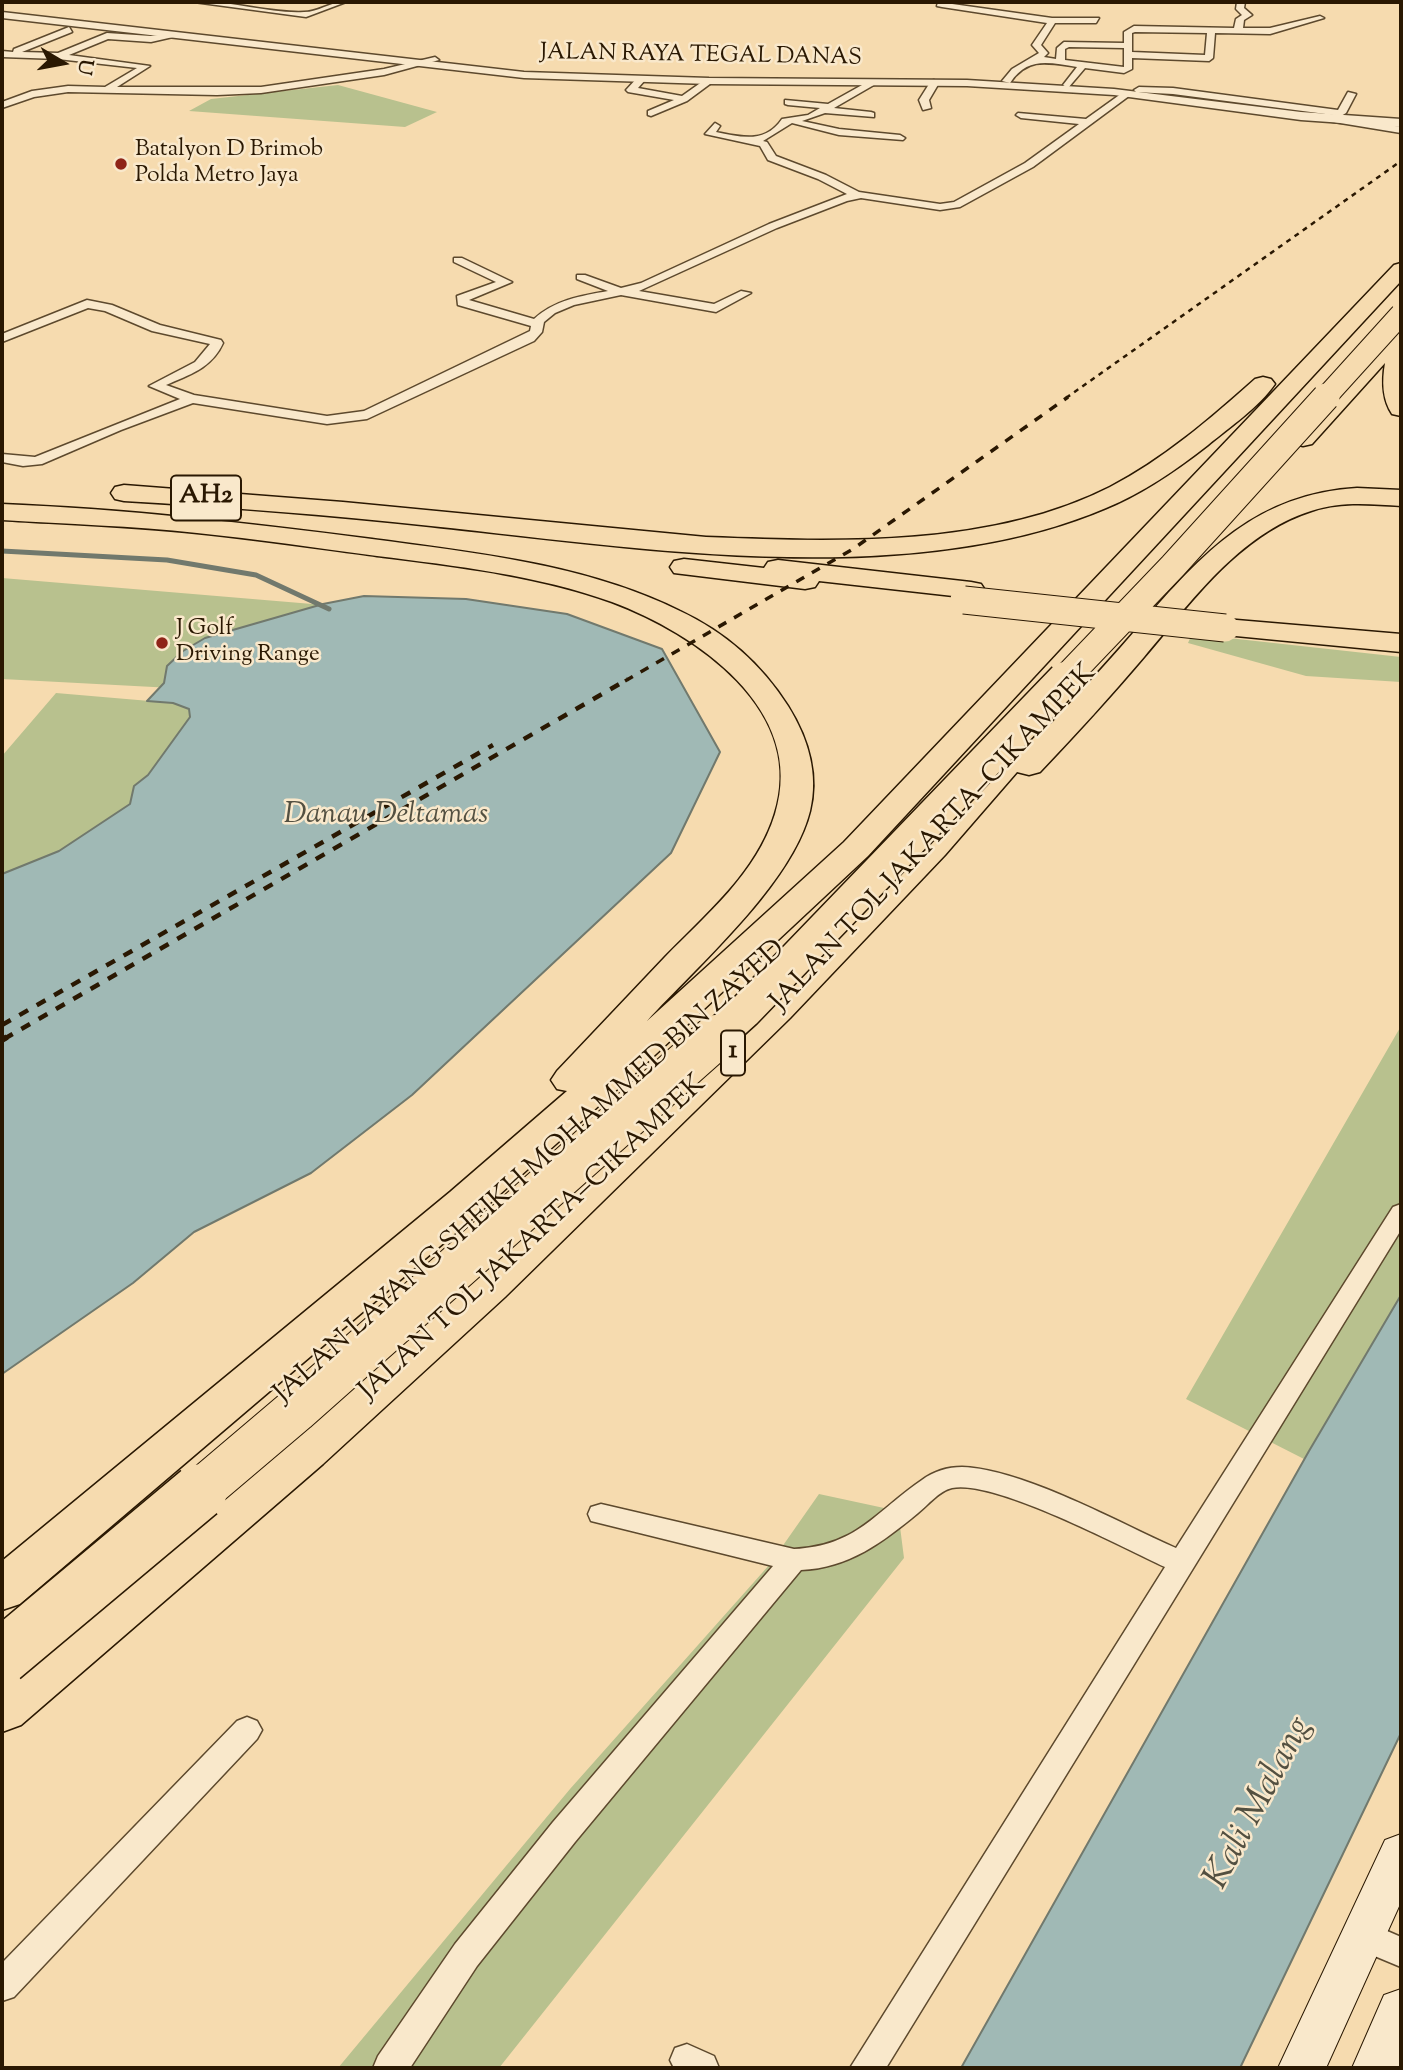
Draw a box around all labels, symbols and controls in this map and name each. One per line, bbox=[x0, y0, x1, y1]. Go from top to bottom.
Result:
north arrow bbox=[28, 28, 98, 98]
street label: JALAN RAYA TEGAL DANAS bbox=[540, 40, 862, 74]
text: U bbox=[70, 57, 99, 77]
place label: Batalyon D Brimob Polda Metro Jaya bbox=[135, 137, 323, 191]
marker: Batalyon D Brimob Polda Metro Jaya bbox=[113, 156, 129, 172]
road number: AH2 bbox=[171, 476, 241, 520]
place label: J Golf Driving Range bbox=[176, 616, 320, 670]
marker: J Golf Driving Range bbox=[154, 635, 170, 651]
street label: JALAN TOL JAKARTA–CIKAMPEK bbox=[765, 658, 1105, 1020]
water label: Danau Deltamas bbox=[284, 799, 488, 835]
street label: JALAN LAYANG SHEIKH MOHAMMED BIN ZAYED bbox=[268, 934, 794, 1412]
road number: 1 bbox=[721, 1030, 745, 1076]
street label: JALAN TOL JAKARTA–CIKAMPEK bbox=[353, 1069, 715, 1409]
water label: Kali Malang bbox=[1197, 1710, 1325, 1898]

